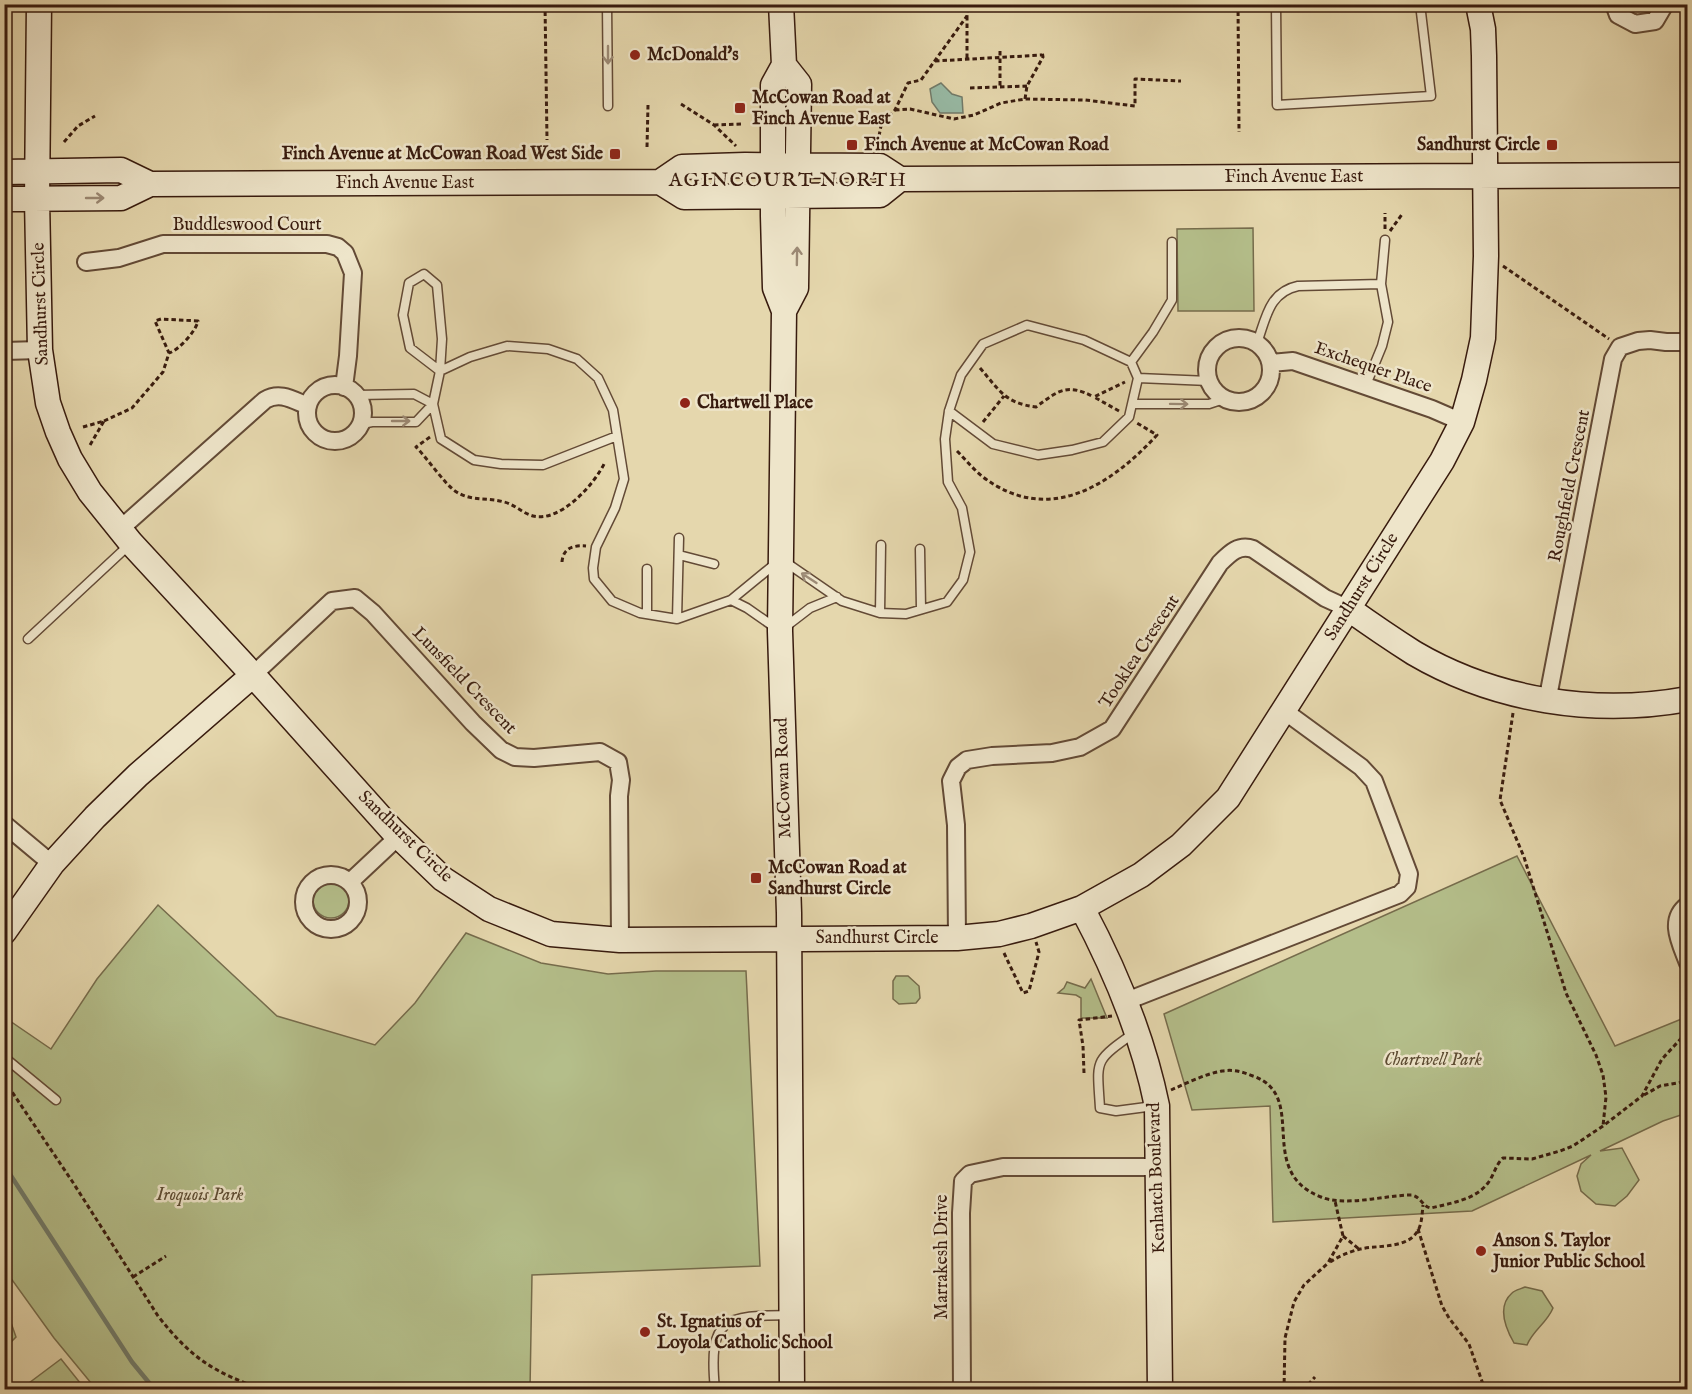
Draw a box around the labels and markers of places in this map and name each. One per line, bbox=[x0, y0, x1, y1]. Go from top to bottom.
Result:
place label: McDonald's bbox=[647, 44, 739, 67]
marker: McDonald's bbox=[628, 48, 642, 62]
place label: McCowan Road at Finch Avenue East bbox=[752, 87, 892, 131]
marker: McCowan Road at Finch Avenue East bbox=[733, 101, 747, 115]
place label: Finch Avenue at McCowan Road bbox=[864, 134, 1109, 157]
place label: Sandhurst Circle bbox=[1417, 134, 1541, 157]
marker: Finch Avenue at McCowan Road bbox=[845, 138, 859, 152]
marker: Sandhurst Circle bbox=[1545, 138, 1559, 152]
place label: Finch Avenue at McCowan Road West Side bbox=[282, 143, 604, 166]
marker: Finch Avenue at McCowan Road West Side bbox=[608, 147, 622, 161]
place label: Chartwell Place bbox=[697, 392, 814, 415]
marker: Chartwell Place bbox=[678, 396, 692, 410]
place label: McCowan Road at Sandhurst Circle bbox=[768, 857, 907, 901]
marker: McCowan Road at Sandhurst Circle bbox=[749, 871, 763, 885]
place label: Anson S. Taylor Junior Public School bbox=[1491, 1230, 1646, 1274]
marker: Anson S. Taylor Junior Public School bbox=[1474, 1244, 1488, 1258]
place label: St. Ignatius of Loyola Catholic School bbox=[657, 1311, 833, 1355]
marker: St. Ignatius of Loyola Catholic School bbox=[638, 1325, 652, 1339]

